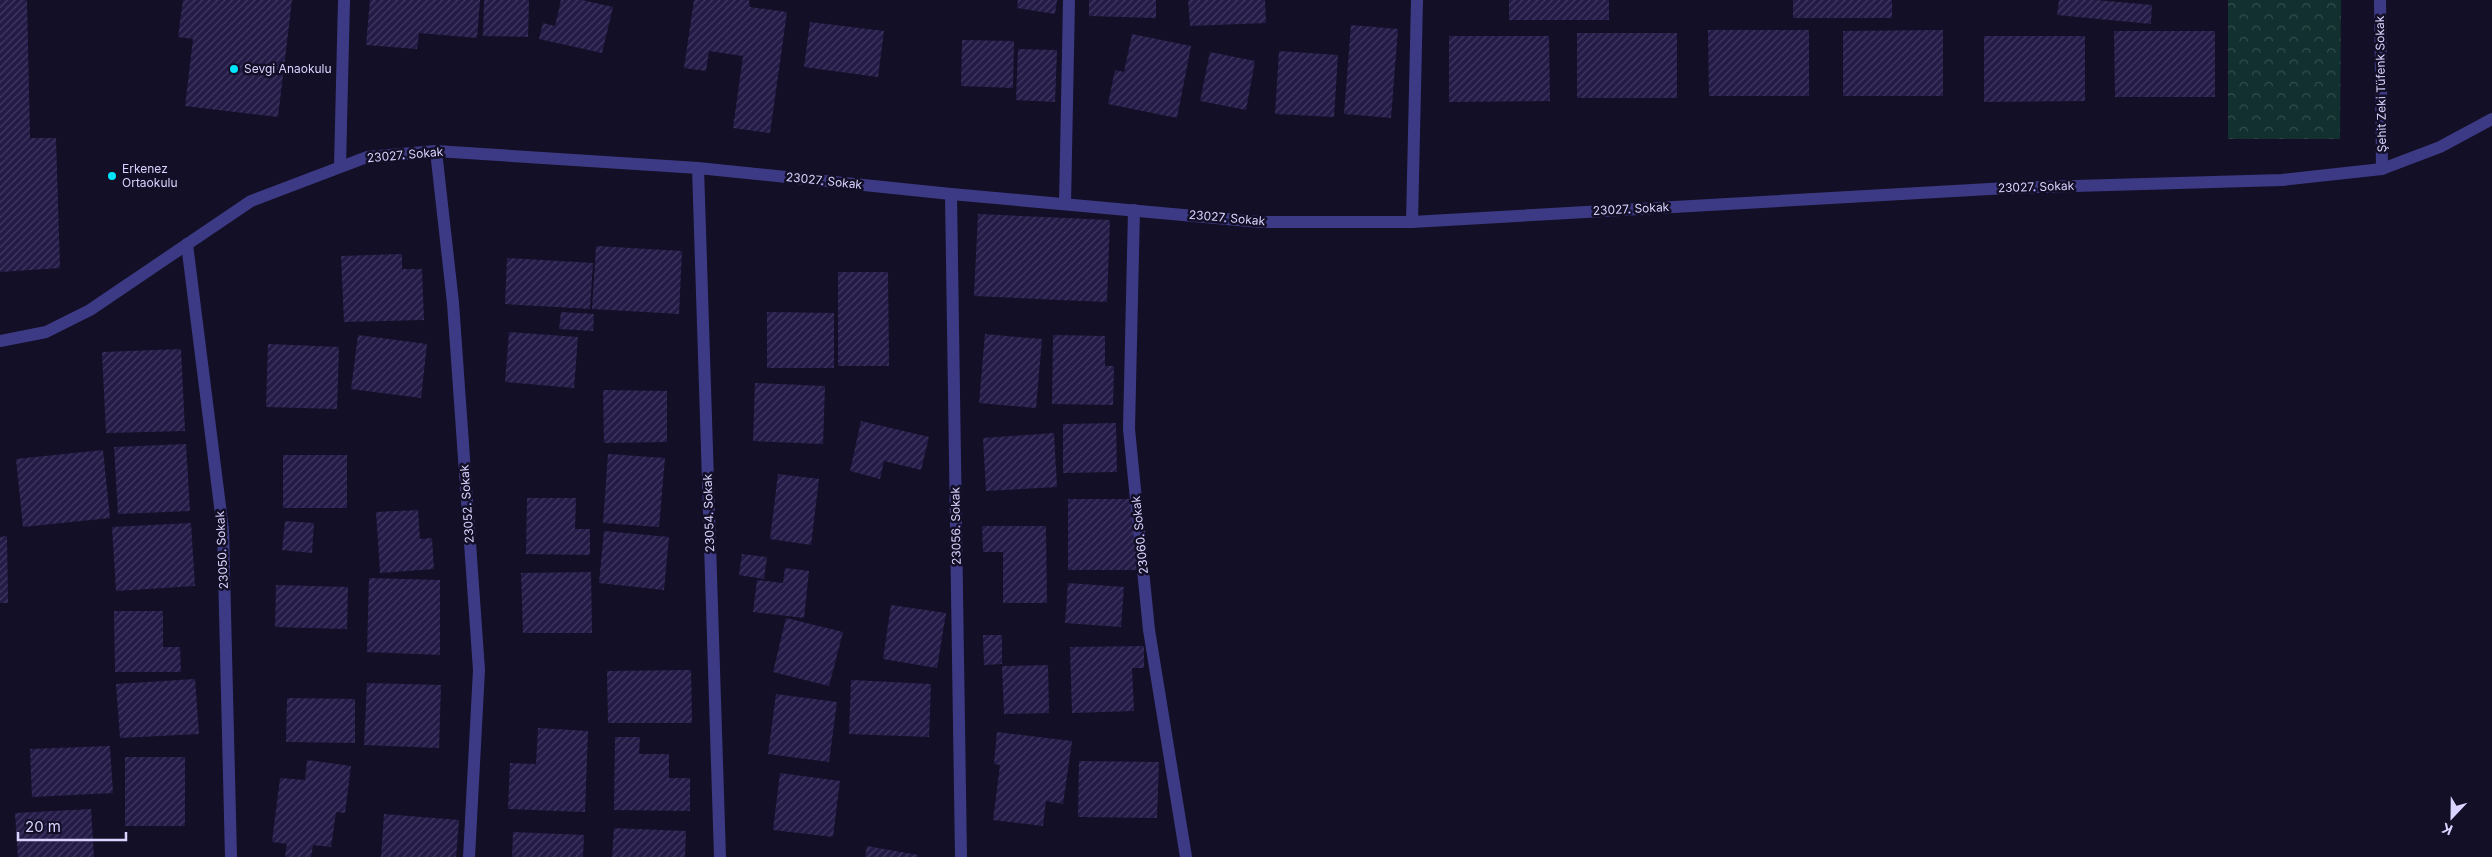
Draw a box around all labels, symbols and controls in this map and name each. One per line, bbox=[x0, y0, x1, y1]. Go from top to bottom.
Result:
street label: Şehit Zeki Tüfenk Sokak bbox=[2372, 15, 2389, 152]
place label: Sevgi Anaokulu bbox=[244, 61, 332, 76]
marker: Sevgi Anaokulu bbox=[228, 63, 240, 75]
street label: 23027. Sokak bbox=[366, 144, 444, 165]
place label: Erkenez Ortaokulu bbox=[122, 161, 177, 190]
street label: 23027. Sokak bbox=[785, 169, 863, 192]
marker: Erkenez Ortaokulu bbox=[106, 170, 118, 182]
street label: 23027. Sokak bbox=[1997, 178, 2075, 195]
street label: 23027. Sokak bbox=[1592, 199, 1670, 218]
street label: 23027. Sokak bbox=[1188, 207, 1266, 228]
street label: 23052. Sokak bbox=[456, 464, 477, 544]
street label: 23054. Sokak bbox=[700, 473, 717, 553]
street label: 23056. Sokak bbox=[947, 486, 964, 565]
street label: 23060. Sokak bbox=[1128, 495, 1151, 575]
street label: 23050. Sokak bbox=[212, 510, 231, 590]
north arrow bbox=[2427, 792, 2477, 842]
scale bar bbox=[18, 810, 125, 842]
text: 20 m bbox=[25, 817, 61, 836]
text: K bbox=[2439, 820, 2455, 839]

